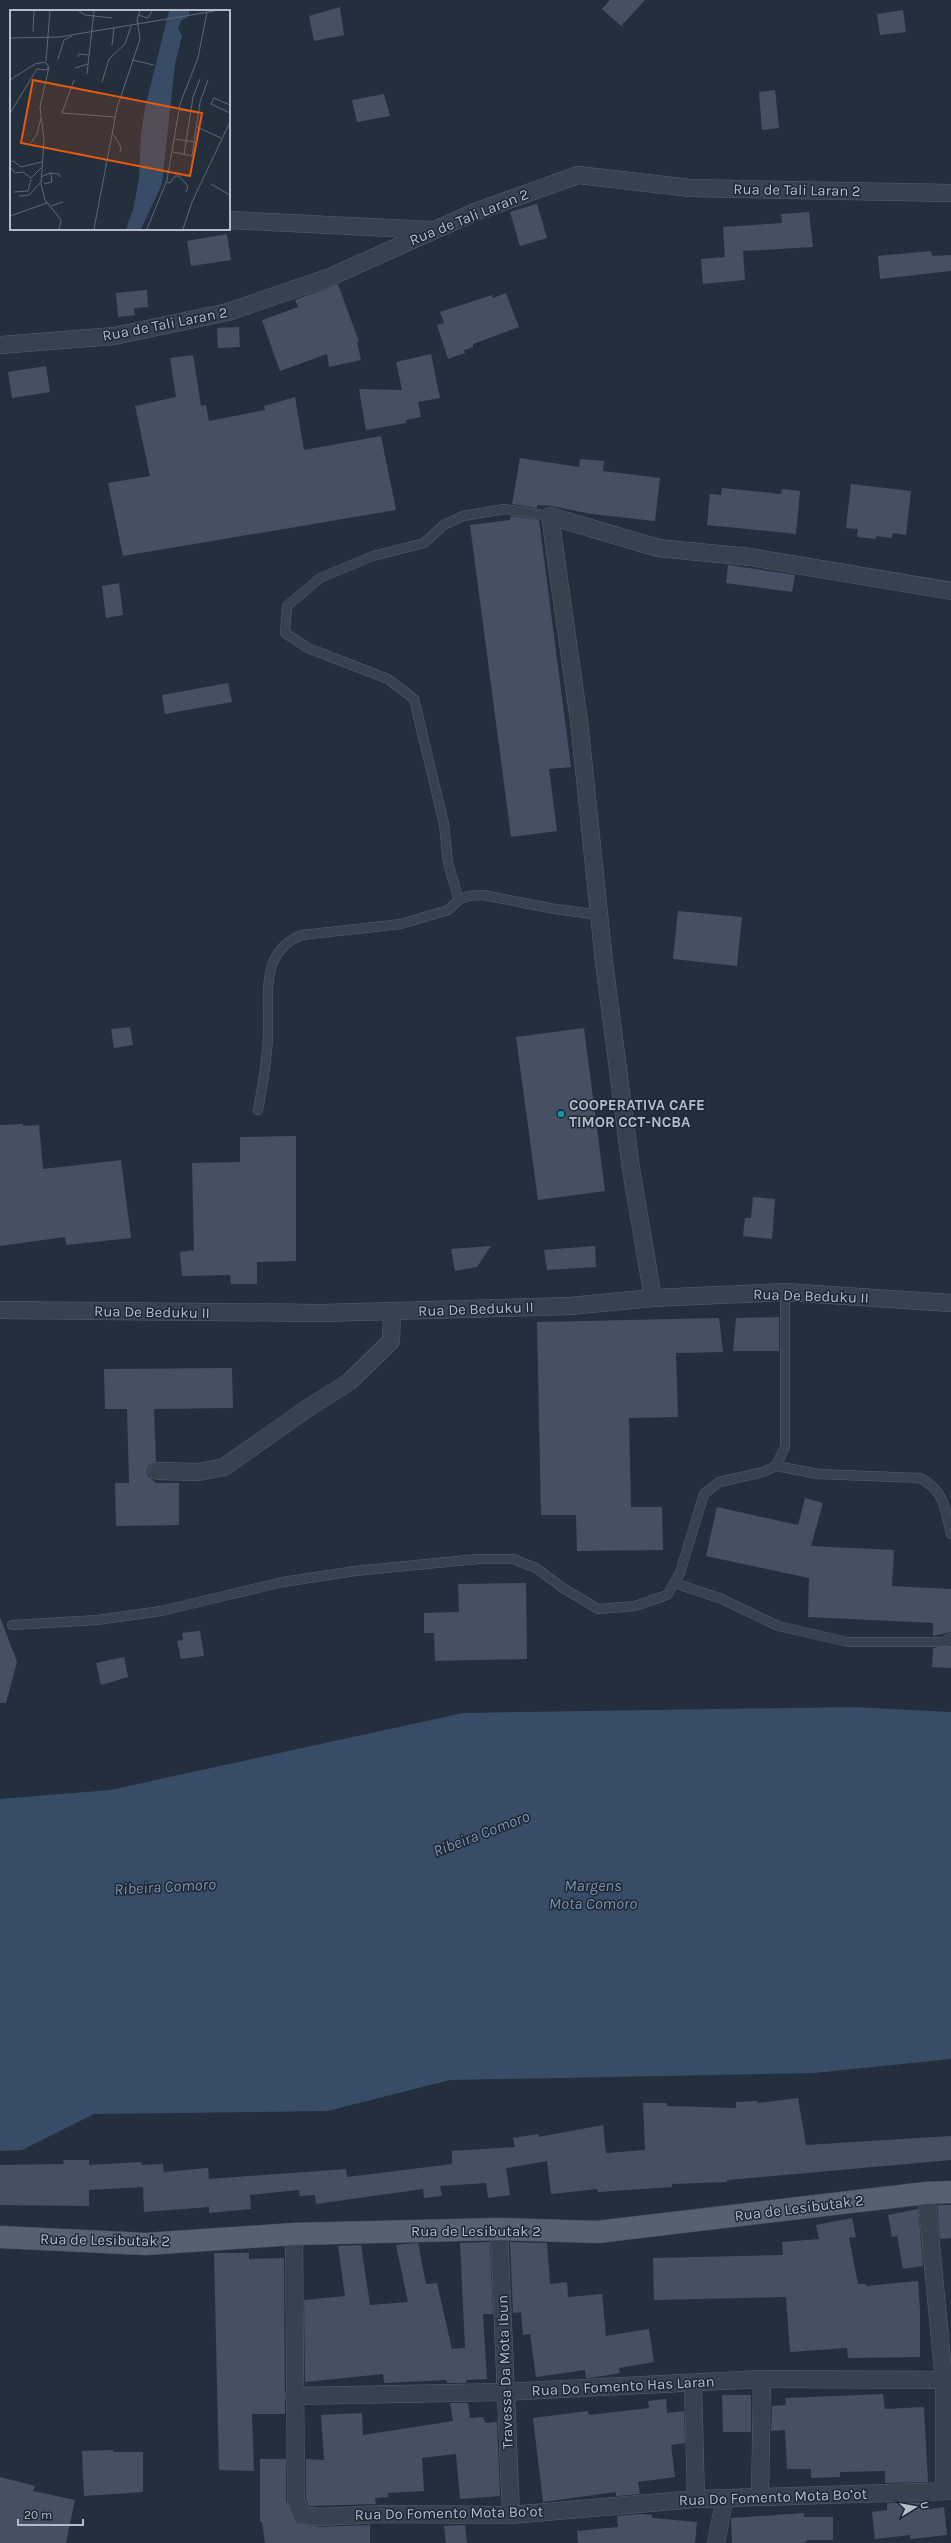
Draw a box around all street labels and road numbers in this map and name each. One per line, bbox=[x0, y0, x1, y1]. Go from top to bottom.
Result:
street label: Rua de Tali Laran 2 bbox=[733, 180, 861, 200]
street label: Rua de Tali Laran 2 bbox=[407, 185, 531, 249]
street label: Rua de Tali Laran 2 bbox=[101, 303, 229, 345]
street label: Rua De Beduku II bbox=[753, 1285, 869, 1307]
street label: Rua De Beduku II bbox=[418, 1298, 534, 1320]
street label: Rua De Beduku II bbox=[94, 1302, 210, 1322]
street label: Rua de Lesibutak 2 bbox=[733, 2191, 865, 2225]
street label: Rua de Lesibutak 2 bbox=[411, 2222, 541, 2240]
street label: Rua de Lesibutak 2 bbox=[40, 2230, 170, 2250]
street label: Travessa Da Mota Ibun bbox=[493, 2295, 517, 2449]
street label: Rua Do Fomento Has Laran bbox=[531, 2372, 715, 2400]
street label: Rua Do Fomento Mota Bo’ot bbox=[679, 2485, 868, 2509]
street label: Rua Do Fomento Mota Bo’ot bbox=[355, 2502, 544, 2524]

